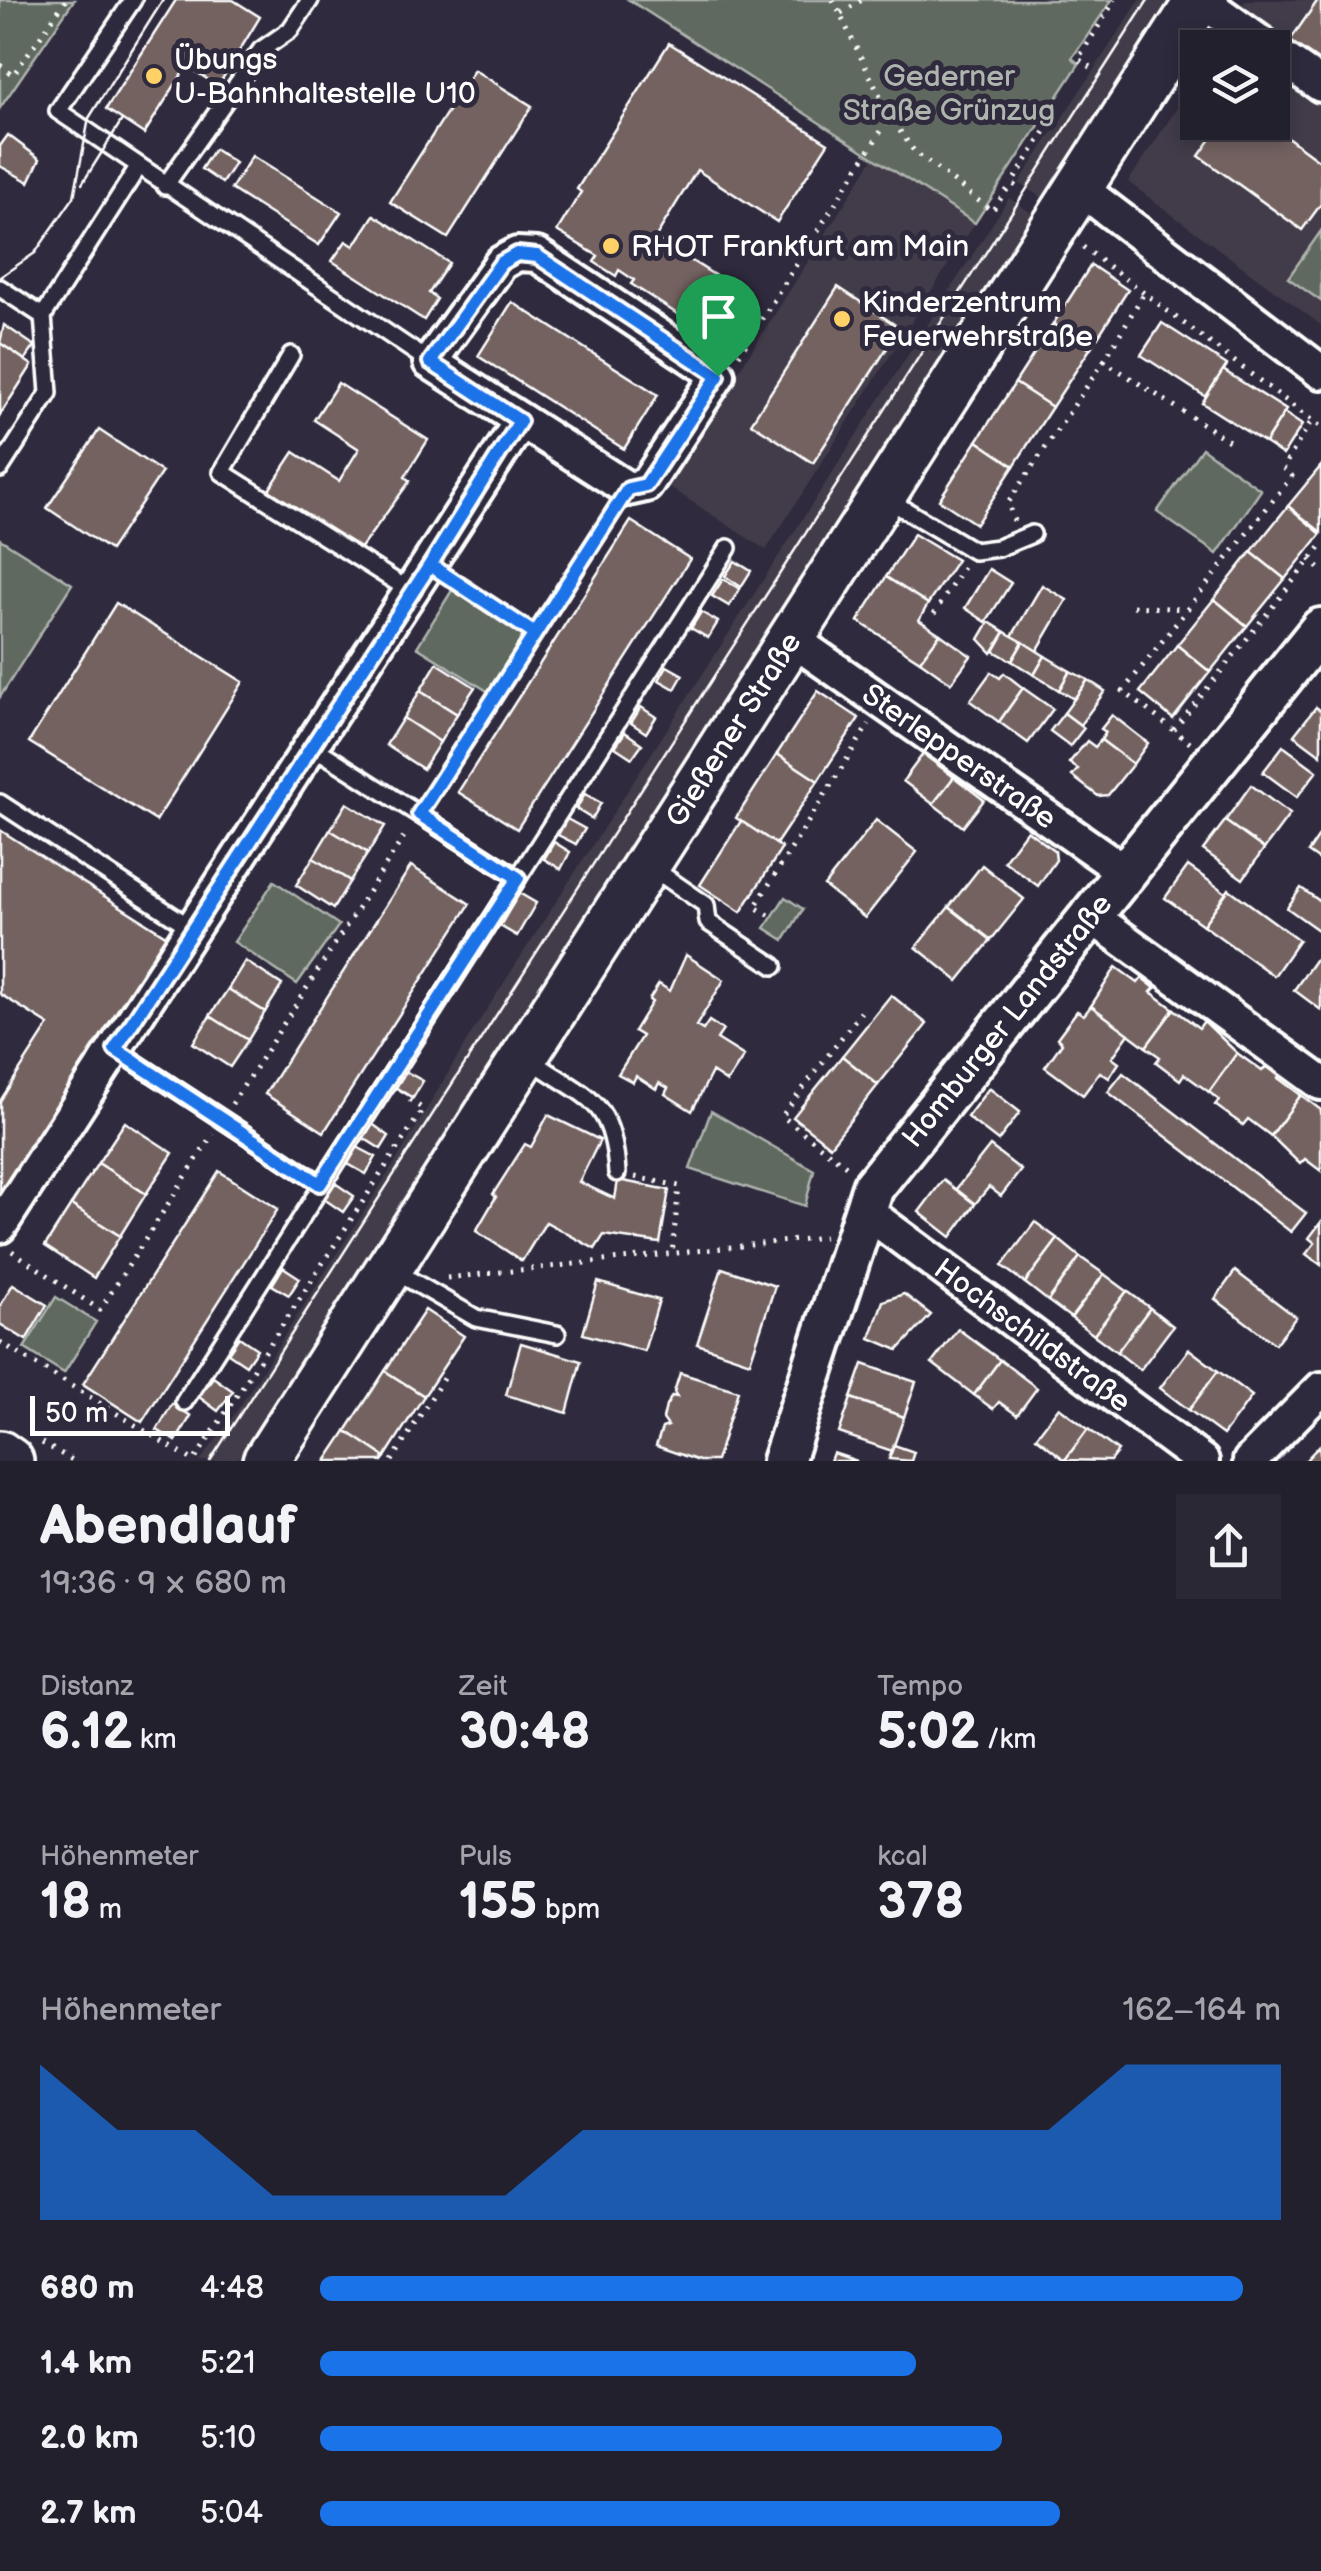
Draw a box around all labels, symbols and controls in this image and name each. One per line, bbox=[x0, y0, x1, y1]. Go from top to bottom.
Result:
map controls bbox=[1180, 30, 1290, 140]
button: layers bbox=[1180, 30, 1290, 140]
place label: Übungs U-Bahnhaltestelle U10 bbox=[174, 42, 476, 112]
park label: Gederner Straße Grünzug bbox=[843, 59, 1055, 129]
marker: Übungs U-Bahnhaltestelle U10 bbox=[143, 65, 165, 87]
place label: RHOT Frankfurt am Main bbox=[631, 229, 969, 265]
marker: RHOT Frankfurt am Main bbox=[600, 235, 622, 257]
pin bbox=[676, 274, 761, 377]
place label: Kinderzentrum Feuerwehrstraße bbox=[862, 285, 1093, 355]
icon: arrive bbox=[691, 289, 746, 344]
marker: Kinderzentrum Feuerwehrstraße bbox=[831, 308, 853, 330]
street label: Gießener Straße bbox=[659, 626, 809, 834]
street label: Sterlepperstraße bbox=[855, 677, 1063, 837]
street label: Homburger Landstraße bbox=[895, 887, 1120, 1155]
street label: Hochschildstraße bbox=[927, 1251, 1137, 1421]
scale bar bbox=[30, 1391, 230, 1436]
text: 50 m bbox=[45, 1397, 108, 1430]
text: Abendlauf bbox=[40, 1493, 297, 1560]
button: share bbox=[1176, 1494, 1281, 1599]
text: 19:36 · 9 × 680 m bbox=[40, 1564, 287, 1603]
text: Distanz bbox=[40, 1670, 134, 1703]
text: Zeit bbox=[459, 1670, 508, 1703]
text: Tempo bbox=[877, 1670, 963, 1703]
text: 6.12 bbox=[40, 1703, 132, 1763]
text: 30:48 bbox=[459, 1703, 591, 1763]
text: 5:02 bbox=[877, 1703, 979, 1763]
text: km bbox=[132, 1723, 177, 1756]
text: /km bbox=[979, 1723, 1036, 1756]
text: Höhenmeter bbox=[40, 1840, 198, 1873]
text: Puls bbox=[459, 1840, 512, 1873]
text: kcal bbox=[877, 1840, 928, 1873]
text: 18 bbox=[40, 1873, 91, 1933]
text: 155 bbox=[459, 1873, 537, 1933]
text: 378 bbox=[877, 1873, 964, 1933]
text: m bbox=[91, 1893, 122, 1926]
text: bpm bbox=[537, 1893, 600, 1926]
text: Höhenmeter bbox=[40, 1991, 221, 2030]
text: 162–164 m bbox=[1123, 1991, 1281, 2030]
text: 680 m bbox=[40, 2269, 135, 2308]
text: 4:48 bbox=[200, 2269, 264, 2308]
text: 1.4 km bbox=[40, 2344, 132, 2383]
text: 5:21 bbox=[200, 2344, 256, 2383]
text: 2.0 km bbox=[40, 2419, 139, 2458]
text: 5:10 bbox=[200, 2419, 256, 2458]
text: 2.7 km bbox=[40, 2494, 137, 2533]
text: 5:04 bbox=[200, 2494, 263, 2533]

